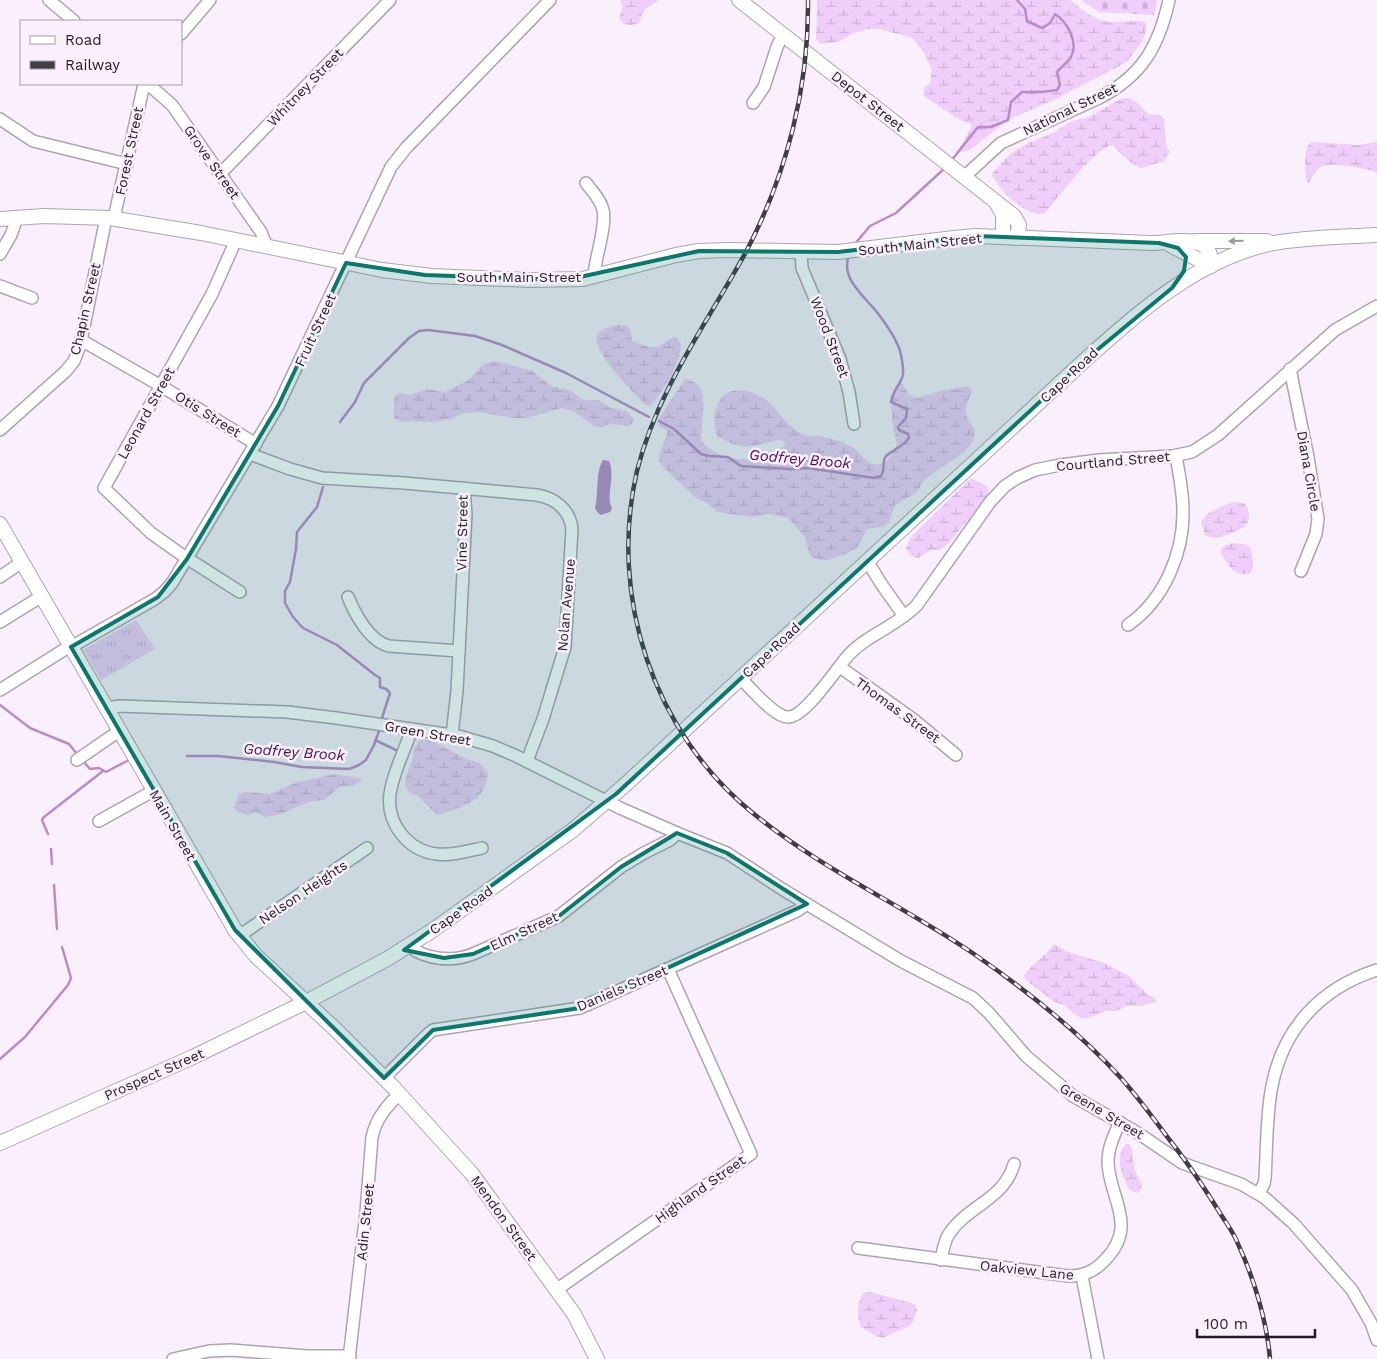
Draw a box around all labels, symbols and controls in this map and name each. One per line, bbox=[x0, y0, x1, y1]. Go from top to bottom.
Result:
legend bbox=[20, 20, 182, 85]
text: Road bbox=[65, 31, 102, 49]
street label: Whitney Street bbox=[264, 45, 346, 129]
text: Railway bbox=[65, 56, 120, 74]
street label: Depot Street bbox=[828, 68, 908, 134]
street label: National Street bbox=[1020, 79, 1120, 139]
street label: Forest Street bbox=[112, 105, 146, 197]
street label: Grove Street bbox=[181, 122, 243, 202]
street label: South Main Street bbox=[857, 230, 983, 258]
one-way arrow bbox=[1227, 237, 1243, 245]
street label: Chapin Street bbox=[67, 261, 103, 357]
street label: South Main Street bbox=[457, 269, 581, 285]
street label: Fruit Street bbox=[291, 291, 339, 369]
street label: Wood Street bbox=[807, 294, 853, 380]
street label: Cape Road bbox=[1037, 344, 1101, 406]
street label: Leonard Street bbox=[114, 364, 178, 462]
street label: Otis Street bbox=[172, 388, 244, 441]
street label: Diana Circle bbox=[1294, 429, 1324, 513]
water label: Godfrey Brook bbox=[749, 446, 852, 472]
street label: Courtland Street bbox=[1055, 448, 1171, 474]
street label: Vine Street bbox=[453, 495, 471, 571]
street label: Nolan Avenue bbox=[554, 558, 578, 652]
street label: Cape Road bbox=[739, 619, 803, 681]
street label: Thomas Street bbox=[853, 674, 944, 746]
street label: Green Street bbox=[384, 718, 473, 748]
water label: Godfrey Brook bbox=[243, 739, 346, 765]
street label: Main Street bbox=[146, 787, 200, 863]
street label: Nelson Heights bbox=[256, 857, 350, 927]
street label: Cape Road bbox=[426, 882, 496, 938]
street label: Elm Street bbox=[487, 908, 561, 954]
street label: Daniels Street bbox=[574, 962, 670, 1014]
street label: Prospect Street bbox=[102, 1045, 206, 1103]
street label: Greene Street bbox=[1057, 1080, 1147, 1142]
street label: Highland Street bbox=[652, 1152, 748, 1226]
street label: Mendon Street bbox=[468, 1172, 540, 1264]
street label: Adin Street bbox=[353, 1183, 377, 1261]
street label: Oakview Lane bbox=[979, 1257, 1075, 1283]
scale bar bbox=[1197, 1306, 1314, 1338]
text: 100 m bbox=[1204, 1315, 1248, 1333]

